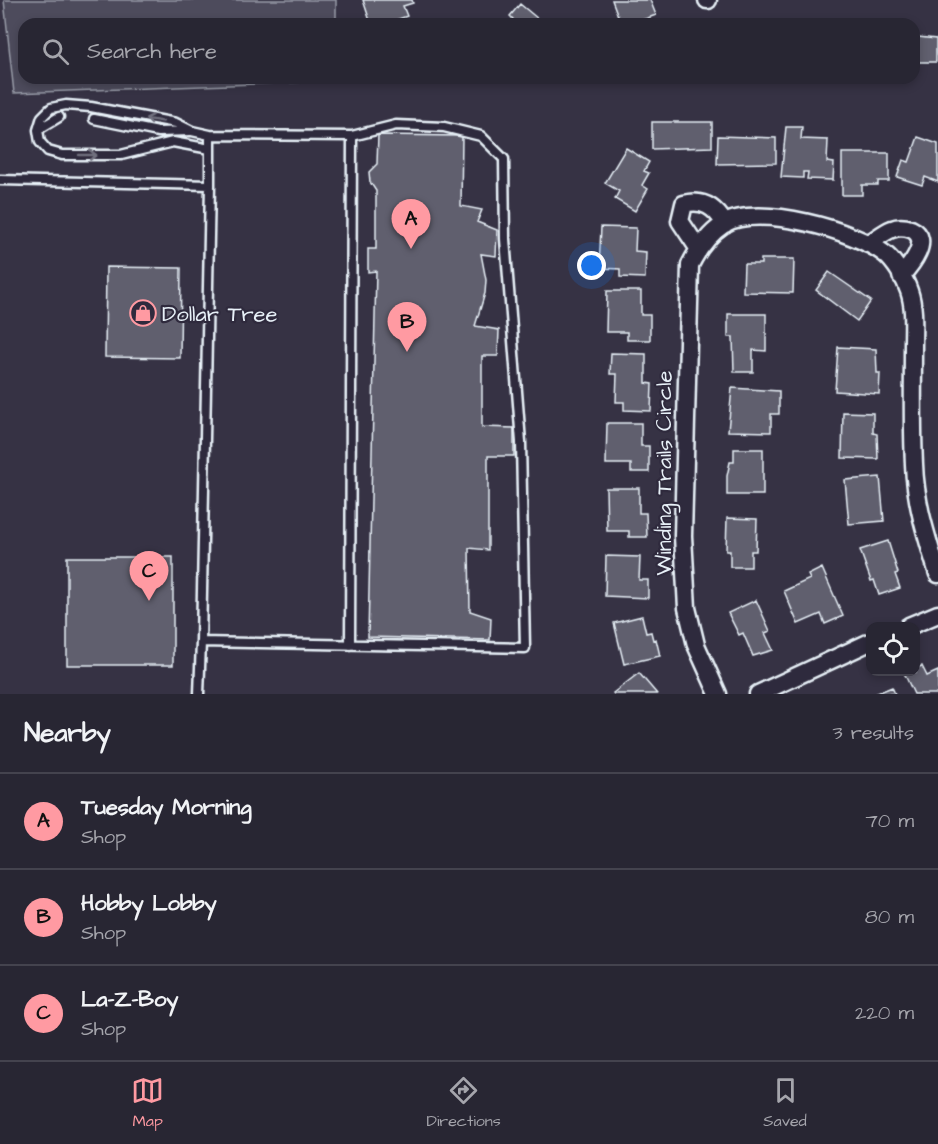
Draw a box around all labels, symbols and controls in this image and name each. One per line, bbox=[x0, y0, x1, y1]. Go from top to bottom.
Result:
search box bbox=[18, 18, 920, 84]
icon: search bbox=[39, 35, 72, 68]
text: Search here bbox=[87, 36, 217, 67]
one-way arrow bbox=[144, 114, 164, 125]
one-way arrow bbox=[78, 149, 98, 161]
pin: A bbox=[392, 200, 430, 249]
your location bbox=[577, 251, 606, 280]
shop icon: Dollar Tree bbox=[128, 298, 158, 328]
place label: Dollar Tree bbox=[162, 299, 277, 330]
pin: B bbox=[388, 302, 426, 352]
street label: Winding Trails Circle bbox=[649, 371, 681, 575]
pin: C bbox=[130, 552, 168, 601]
map controls bbox=[866, 622, 920, 676]
button: locate bbox=[866, 622, 920, 676]
text: Nearby bbox=[24, 715, 111, 751]
text: 3 results bbox=[832, 719, 914, 747]
text: Tuesday Morning bbox=[81, 792, 252, 823]
text: A bbox=[37, 807, 50, 835]
text: 70 m bbox=[866, 807, 914, 835]
text: Shop bbox=[81, 823, 126, 851]
text: Hobby Lobby bbox=[81, 888, 217, 919]
text: B bbox=[36, 903, 51, 931]
text: 80 m bbox=[865, 903, 914, 931]
text: Shop bbox=[81, 919, 126, 947]
text: La-Z-Boy bbox=[81, 984, 178, 1015]
text: C bbox=[36, 999, 51, 1027]
text: 220 m bbox=[855, 999, 914, 1027]
text: Shop bbox=[81, 1015, 126, 1043]
tab: Map bbox=[131, 1074, 164, 1132]
tab: Directions bbox=[427, 1074, 501, 1132]
tab: Saved bbox=[763, 1074, 807, 1132]

